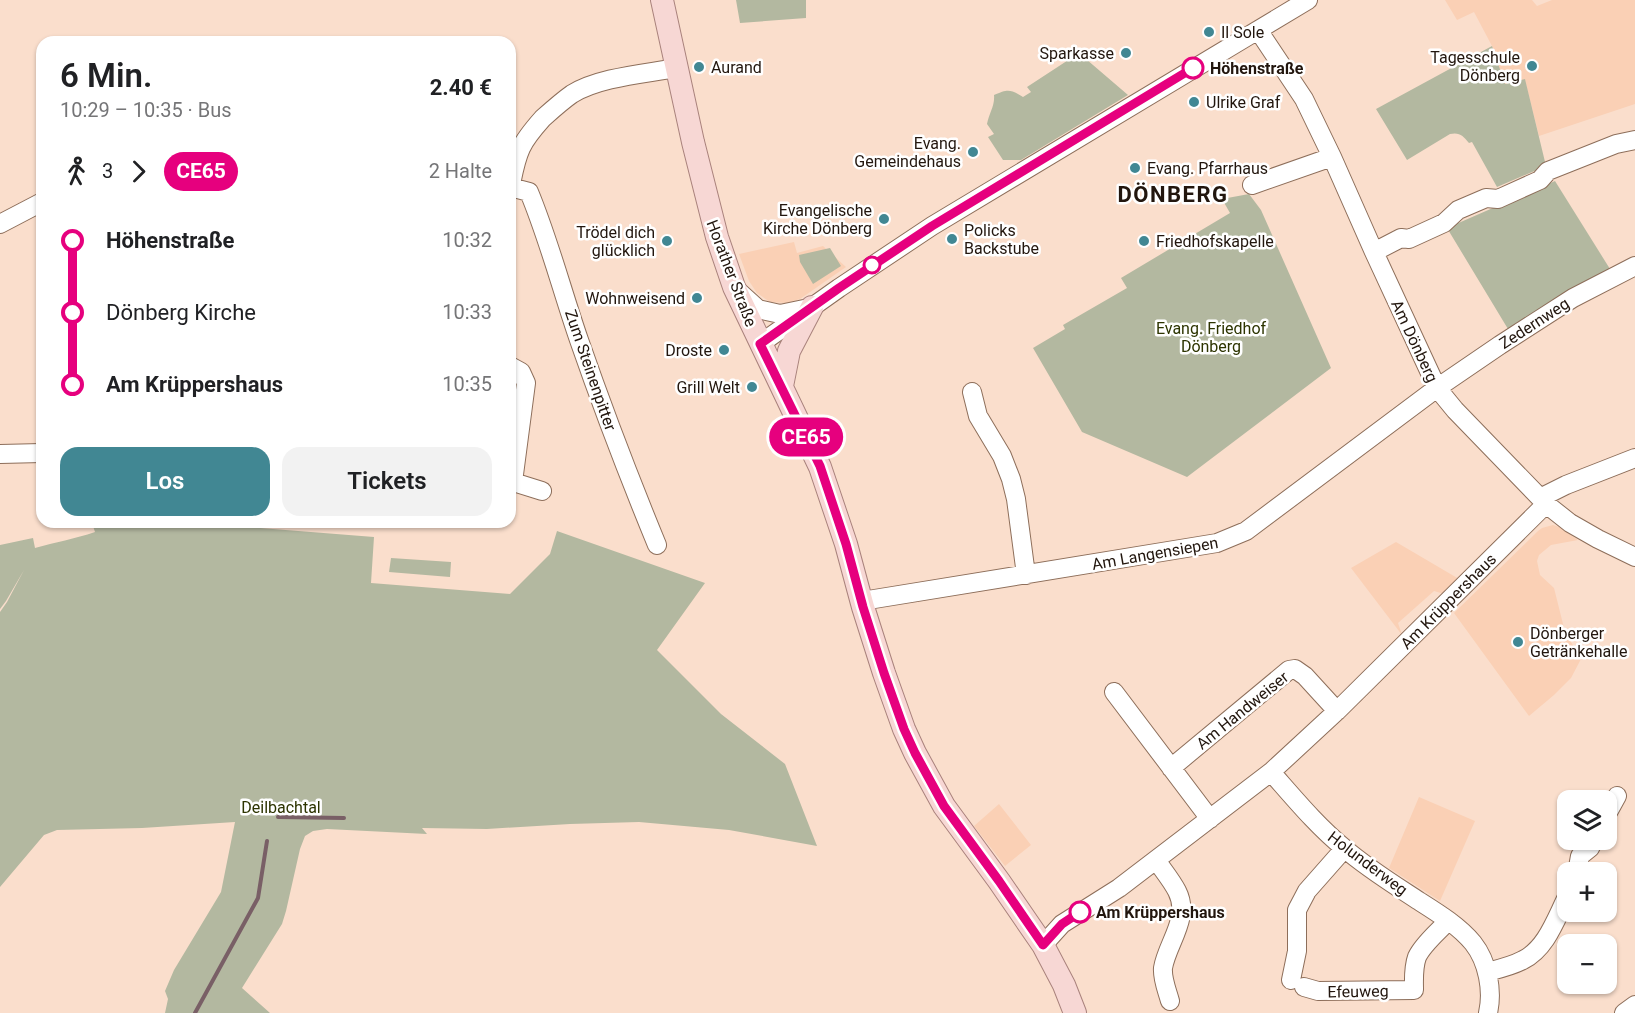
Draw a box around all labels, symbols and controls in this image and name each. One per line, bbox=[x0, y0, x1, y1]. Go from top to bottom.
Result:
place label: Il Sole bbox=[1221, 23, 1264, 42]
marker: Il Sole bbox=[1202, 25, 1216, 39]
place label: Sparkasse bbox=[1040, 44, 1114, 63]
marker: Sparkasse bbox=[1119, 46, 1133, 60]
place label: Tagesschule Dönberg bbox=[1430, 48, 1520, 85]
text: 6 Min. bbox=[60, 56, 152, 95]
marker: Höhenstraße bbox=[1182, 57, 1204, 79]
place label: Aurand bbox=[711, 58, 762, 77]
place label: Höhenstraße bbox=[1210, 59, 1304, 78]
marker: Tagesschule Dönberg bbox=[1525, 59, 1539, 73]
marker: Aurand bbox=[692, 60, 706, 74]
text: 2.40 € bbox=[430, 75, 492, 100]
place label: Ulrike Graf bbox=[1206, 93, 1281, 112]
marker: Ulrike Graf bbox=[1187, 95, 1201, 109]
text: 10:29 – 10:35 · Bus bbox=[60, 98, 232, 122]
place label: Evang. Gemeindehaus bbox=[854, 134, 961, 171]
marker: Evang. Gemeindehaus bbox=[966, 145, 980, 159]
icon: walk bbox=[60, 155, 93, 188]
icon: forward bbox=[122, 155, 155, 188]
text: 3 bbox=[102, 159, 113, 183]
text: CE65 bbox=[176, 159, 226, 183]
text: 2 Halte bbox=[429, 159, 492, 183]
place label: Evang. Pfarrhaus bbox=[1147, 159, 1268, 178]
marker: Evang. Pfarrhaus bbox=[1128, 161, 1142, 175]
district label: DÖNBERG bbox=[1118, 182, 1229, 207]
place label: Evangelische Kirche Dönberg bbox=[763, 201, 872, 238]
marker: Evangelische Kirche Dönberg bbox=[877, 212, 891, 226]
street label: Horather Straße bbox=[702, 217, 761, 329]
place label: Policks Backstube bbox=[964, 221, 1039, 258]
place label: Trödel dich glücklich bbox=[576, 223, 655, 260]
text: Höhenstraße bbox=[106, 228, 235, 253]
text: 10:32 bbox=[442, 228, 492, 252]
marker: Policks Backstube bbox=[945, 232, 959, 246]
place label: Friedhofskapelle bbox=[1156, 232, 1274, 251]
marker: Trödel dich glücklich bbox=[660, 234, 674, 248]
marker: Friedhofskapelle bbox=[1137, 234, 1151, 248]
unlabelled marker bbox=[863, 256, 881, 274]
place label: Wohnweisend bbox=[585, 289, 685, 308]
marker: Wohnweisend bbox=[690, 291, 704, 305]
street label: Zedernweg bbox=[1496, 294, 1573, 353]
street label: Am Dönberg bbox=[1387, 297, 1442, 385]
text: Dönberg Kirche bbox=[106, 300, 256, 325]
text: 10:33 bbox=[442, 300, 492, 324]
street label: Zum Steinenpitter bbox=[561, 307, 620, 434]
park label: Evang. Friedhof Dönberg bbox=[1156, 319, 1267, 356]
place label: Droste bbox=[665, 341, 712, 360]
marker: Droste bbox=[717, 343, 731, 357]
text: Am Krüppershaus bbox=[106, 372, 283, 397]
text: 10:35 bbox=[442, 372, 492, 396]
place label: Grill Welt bbox=[676, 378, 740, 397]
marker: Grill Welt bbox=[745, 380, 759, 394]
line badge: CE65 bbox=[764, 418, 848, 456]
text: CE65 bbox=[781, 425, 831, 449]
button: Los bbox=[60, 447, 270, 516]
button: Tickets bbox=[282, 447, 492, 516]
street label: Am Langensiepen bbox=[1090, 533, 1220, 574]
street label: Am Krüppershaus bbox=[1397, 550, 1500, 653]
place label: Dönberger Getränkehalle bbox=[1530, 624, 1627, 661]
marker: Dönberger Getränkehalle bbox=[1511, 635, 1525, 649]
street label: Am Handweiser bbox=[1192, 667, 1293, 753]
map controls bbox=[1557, 790, 1617, 994]
button: layers bbox=[1557, 790, 1617, 850]
park label: Deilbachtal bbox=[241, 798, 321, 817]
street label: Holunderweg bbox=[1324, 827, 1411, 899]
button: + bbox=[1557, 862, 1617, 922]
marker: Am Krüppershaus bbox=[1069, 901, 1091, 923]
place label: Am Krüppershaus bbox=[1096, 903, 1225, 922]
button: − bbox=[1557, 934, 1617, 994]
street label: Efeuweg bbox=[1327, 981, 1389, 1002]

